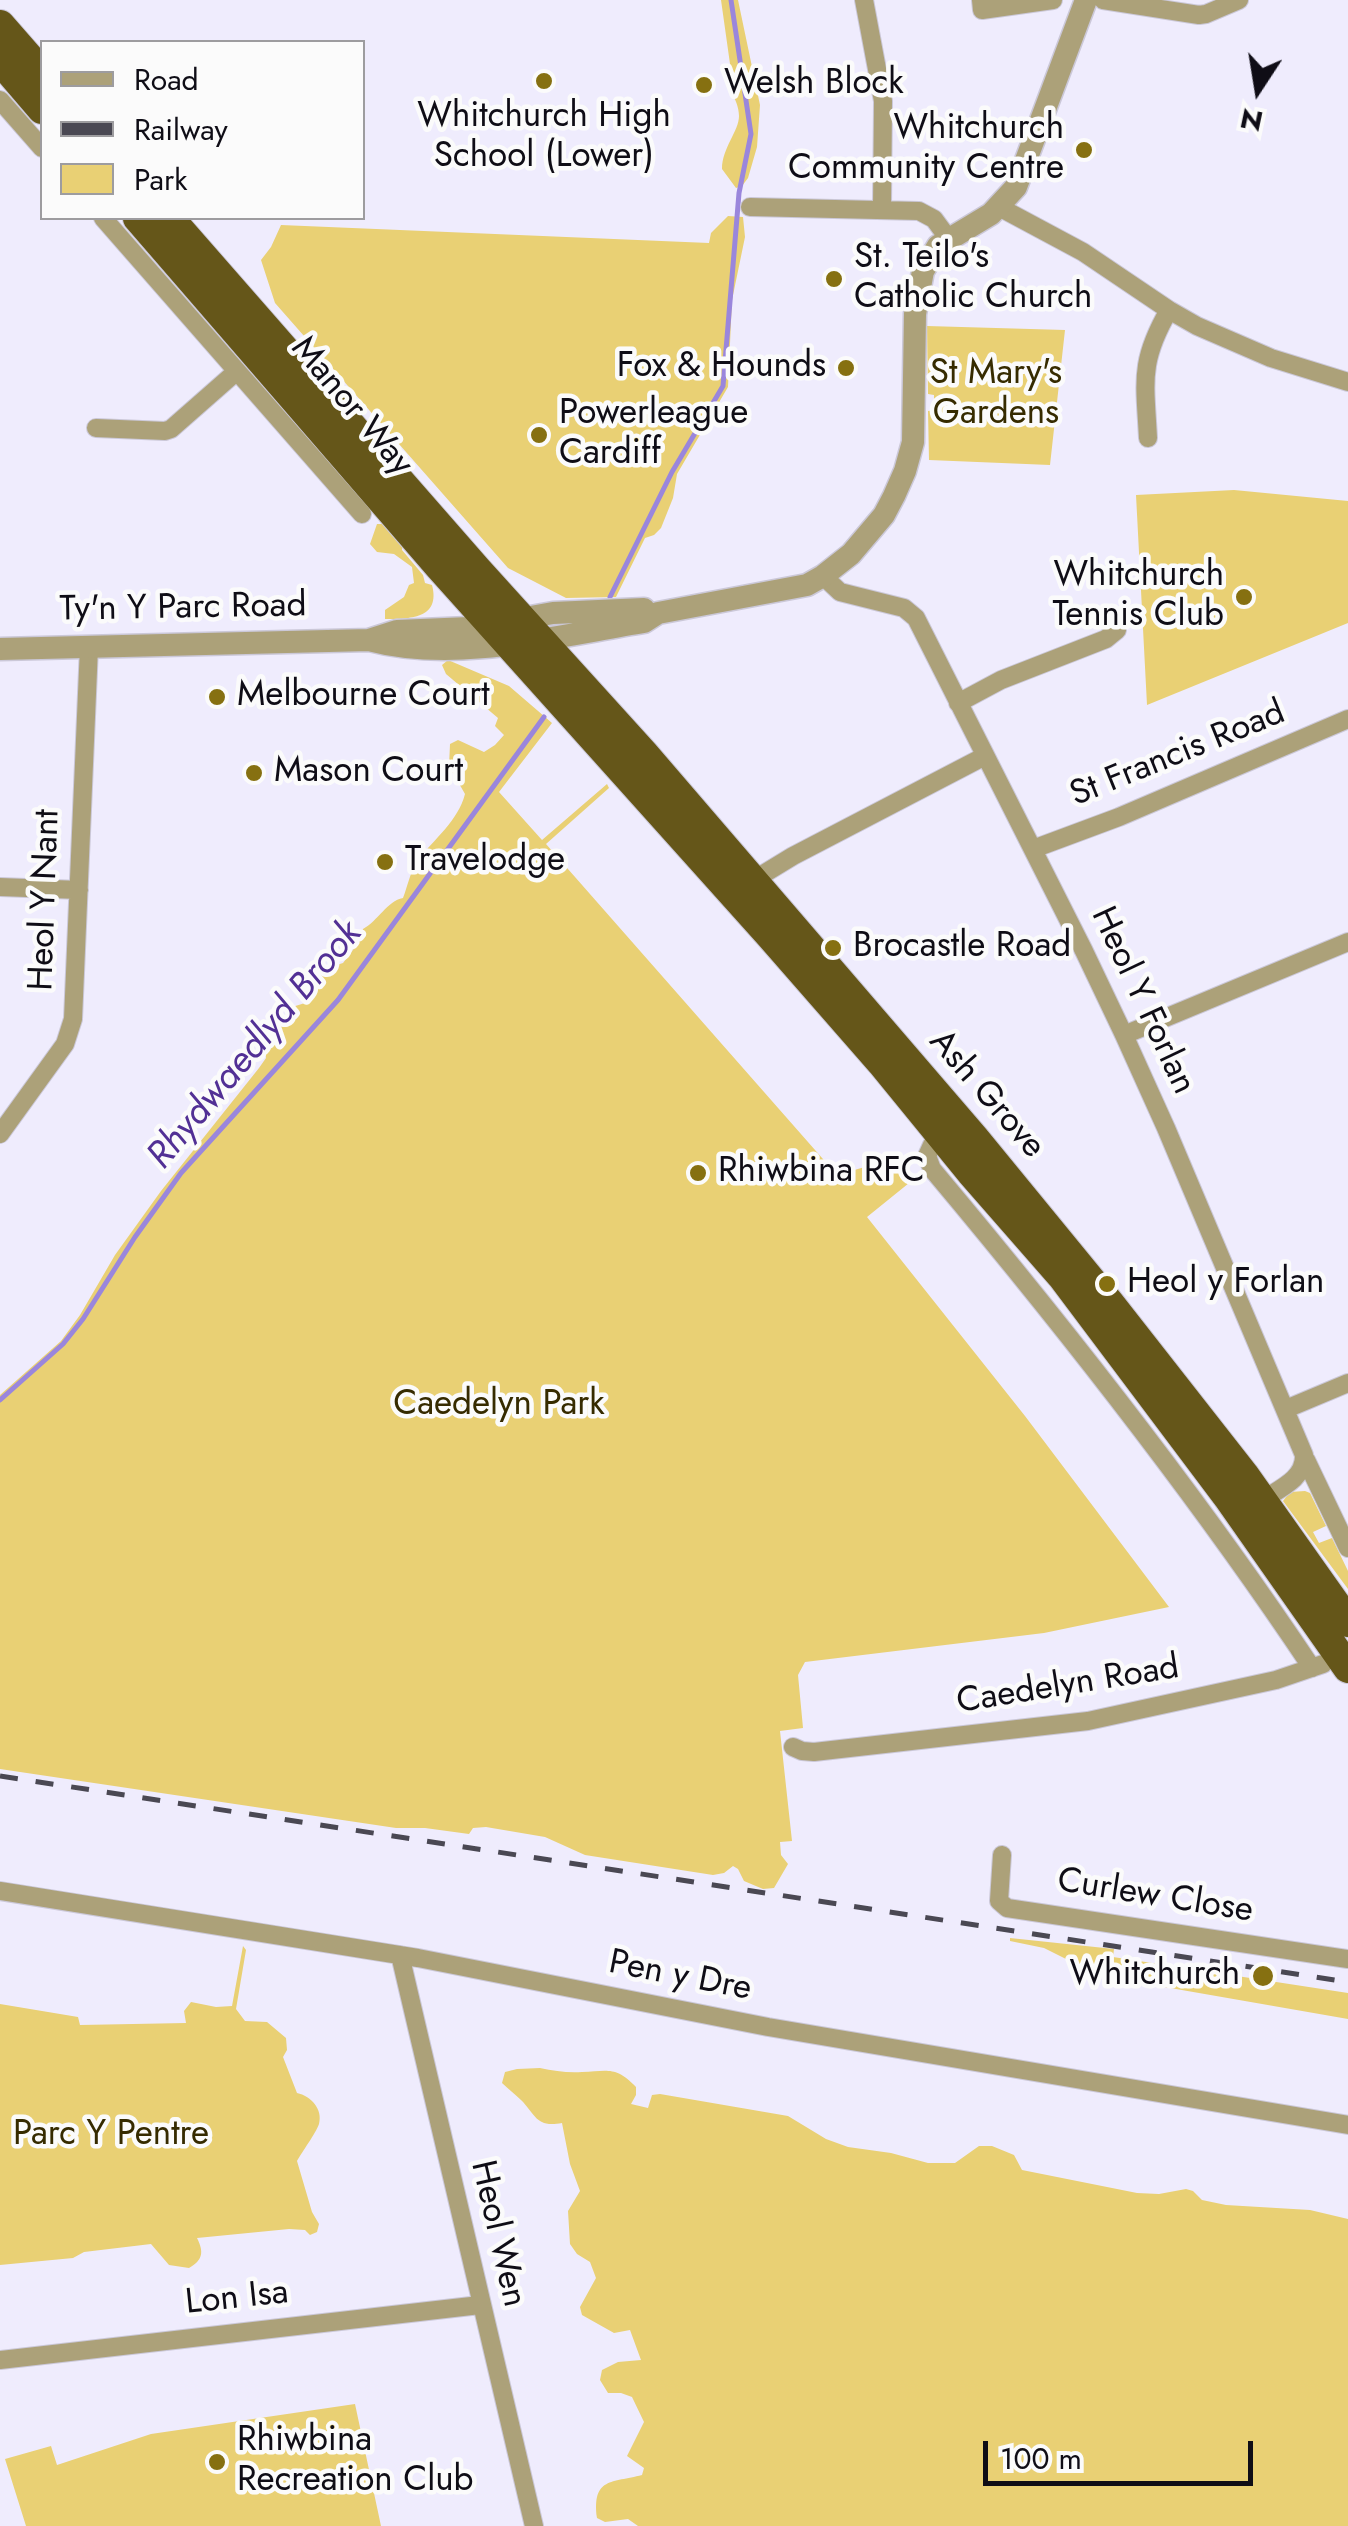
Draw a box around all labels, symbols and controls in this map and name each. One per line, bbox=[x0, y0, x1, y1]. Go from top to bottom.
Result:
legend bbox=[40, 40, 365, 220]
north arrow bbox=[1208, 40, 1308, 140]
text: Road bbox=[134, 58, 199, 101]
place label: Welsh Block bbox=[724, 64, 904, 106]
marker: Whitchurch High School (Lower) bbox=[533, 70, 555, 92]
marker: Welsh Block bbox=[693, 74, 715, 96]
place label: Whitchurch High School (Lower) bbox=[417, 97, 671, 179]
text: N bbox=[1237, 97, 1267, 142]
text: Railway bbox=[134, 108, 228, 151]
place label: Whitchurch Community Centre bbox=[788, 109, 1064, 191]
marker: Whitchurch Community Centre bbox=[1073, 139, 1095, 161]
text: Park bbox=[134, 158, 187, 201]
place label: St. Teilo's Catholic Church bbox=[854, 238, 1092, 320]
marker: St. Teilo's Catholic Church bbox=[823, 268, 845, 290]
street label: Manor Way bbox=[281, 329, 421, 485]
place label: Fox & Hounds bbox=[617, 347, 826, 389]
park label: St Mary's Gardens bbox=[930, 354, 1062, 436]
marker: Fox & Hounds bbox=[835, 357, 857, 379]
place label: Powerleague Cardiff bbox=[559, 394, 748, 476]
marker: Powerleague Cardiff bbox=[528, 424, 550, 446]
place label: Whitchurch Tennis Club bbox=[1052, 556, 1224, 638]
street label: Ty'n Y Parc Road bbox=[59, 586, 307, 632]
marker: Whitchurch Tennis Club bbox=[1233, 586, 1255, 608]
place label: Melbourne Court bbox=[237, 676, 490, 718]
marker: Melbourne Court bbox=[206, 686, 228, 708]
street label: St Francis Road bbox=[1064, 693, 1292, 817]
place label: Mason Court bbox=[274, 752, 463, 794]
marker: Mason Court bbox=[243, 762, 265, 784]
street label: Heol Y Nant bbox=[22, 809, 70, 991]
place label: Travelodge bbox=[405, 841, 565, 883]
marker: Travelodge bbox=[374, 851, 396, 873]
street label: Heol Y Forlan bbox=[1080, 901, 1204, 1101]
water label: Rhydwaedlyd Brook bbox=[139, 913, 373, 1179]
place label: Brocastle Road bbox=[853, 927, 1071, 969]
marker: Brocastle Road bbox=[822, 937, 844, 959]
street label: Ash Grove bbox=[919, 1022, 1053, 1168]
place label: Rhiwbina RFC bbox=[718, 1152, 925, 1194]
marker: Rhiwbina RFC bbox=[687, 1162, 709, 1184]
place label: Heol y Forlan bbox=[1127, 1263, 1324, 1305]
marker: Heol y Forlan bbox=[1096, 1273, 1118, 1295]
park label: Caedelyn Park bbox=[393, 1385, 605, 1427]
street label: Caedelyn Road bbox=[954, 1648, 1182, 1724]
street label: Curlew Close bbox=[1054, 1861, 1256, 1933]
street label: Pen y Dre bbox=[605, 1943, 755, 2011]
place label: Whitchurch bbox=[1069, 1955, 1240, 1997]
marker: Whitchurch bbox=[1250, 1963, 1276, 1989]
park label: Parc Y Pentre bbox=[13, 2115, 209, 2157]
street label: Heol Wen bbox=[460, 2157, 534, 2311]
street label: Lon Isa bbox=[183, 2273, 291, 2325]
place label: Rhiwbina Recreation Club bbox=[237, 2421, 474, 2503]
scale bar bbox=[988, 2421, 1258, 2483]
text: 100 m bbox=[1000, 2437, 1082, 2480]
marker: Rhiwbina Recreation Club bbox=[206, 2451, 228, 2473]

